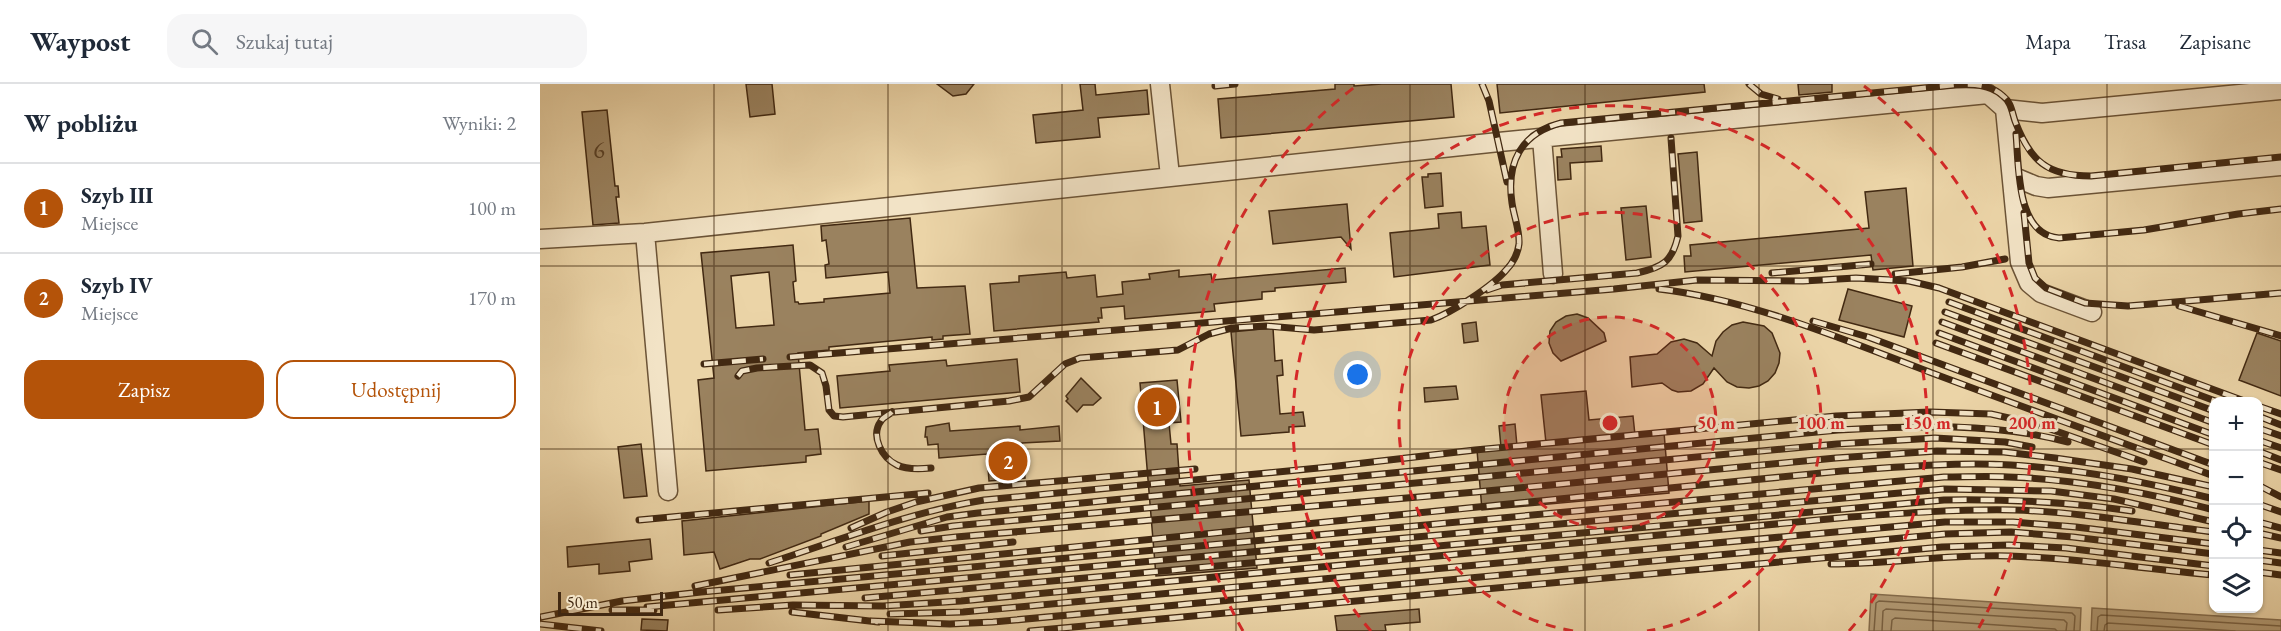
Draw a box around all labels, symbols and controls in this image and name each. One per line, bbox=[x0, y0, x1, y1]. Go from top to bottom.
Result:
search box bbox=[167, 14, 587, 68]
text: Waypost bbox=[30, 23, 131, 59]
icon: search bbox=[188, 25, 221, 58]
text: Szukaj tutaj bbox=[236, 27, 333, 56]
text: Mapa bbox=[2025, 28, 2071, 55]
text: Trasa bbox=[2104, 28, 2146, 55]
text: Zapisane bbox=[2179, 28, 2251, 55]
text: W pobliżu bbox=[24, 106, 138, 140]
text: Wyniki: 2 bbox=[443, 110, 516, 136]
house number: 6 bbox=[593, 134, 605, 165]
text: Szyb III bbox=[81, 181, 153, 210]
text: 1 bbox=[38, 195, 49, 221]
text: 100 m bbox=[468, 195, 516, 221]
text: Miejsce bbox=[81, 210, 138, 236]
text: Szyb IV bbox=[81, 271, 153, 300]
text: 2 bbox=[38, 285, 49, 311]
text: 170 m bbox=[468, 285, 516, 311]
text: Miejsce bbox=[81, 300, 138, 326]
button: Zapisz bbox=[24, 360, 264, 419]
button: Udostępnij bbox=[276, 360, 516, 419]
your location bbox=[1343, 360, 1372, 389]
pin: 1 bbox=[1138, 384, 1176, 430]
map controls bbox=[2209, 397, 2263, 613]
button: + bbox=[2209, 397, 2263, 451]
text: 50 m bbox=[1697, 411, 1735, 434]
text: 100 m bbox=[1797, 411, 1845, 434]
text: 150 m bbox=[1903, 411, 1951, 434]
text: 200 m bbox=[2008, 411, 2056, 434]
centre of rings bbox=[1600, 413, 1620, 433]
pin: 2 bbox=[988, 438, 1028, 484]
button: − bbox=[2209, 451, 2263, 505]
button: locate bbox=[2209, 505, 2263, 559]
button: layers bbox=[2209, 559, 2263, 613]
scale bar bbox=[558, 589, 663, 616]
text: 50 m bbox=[567, 592, 598, 613]

